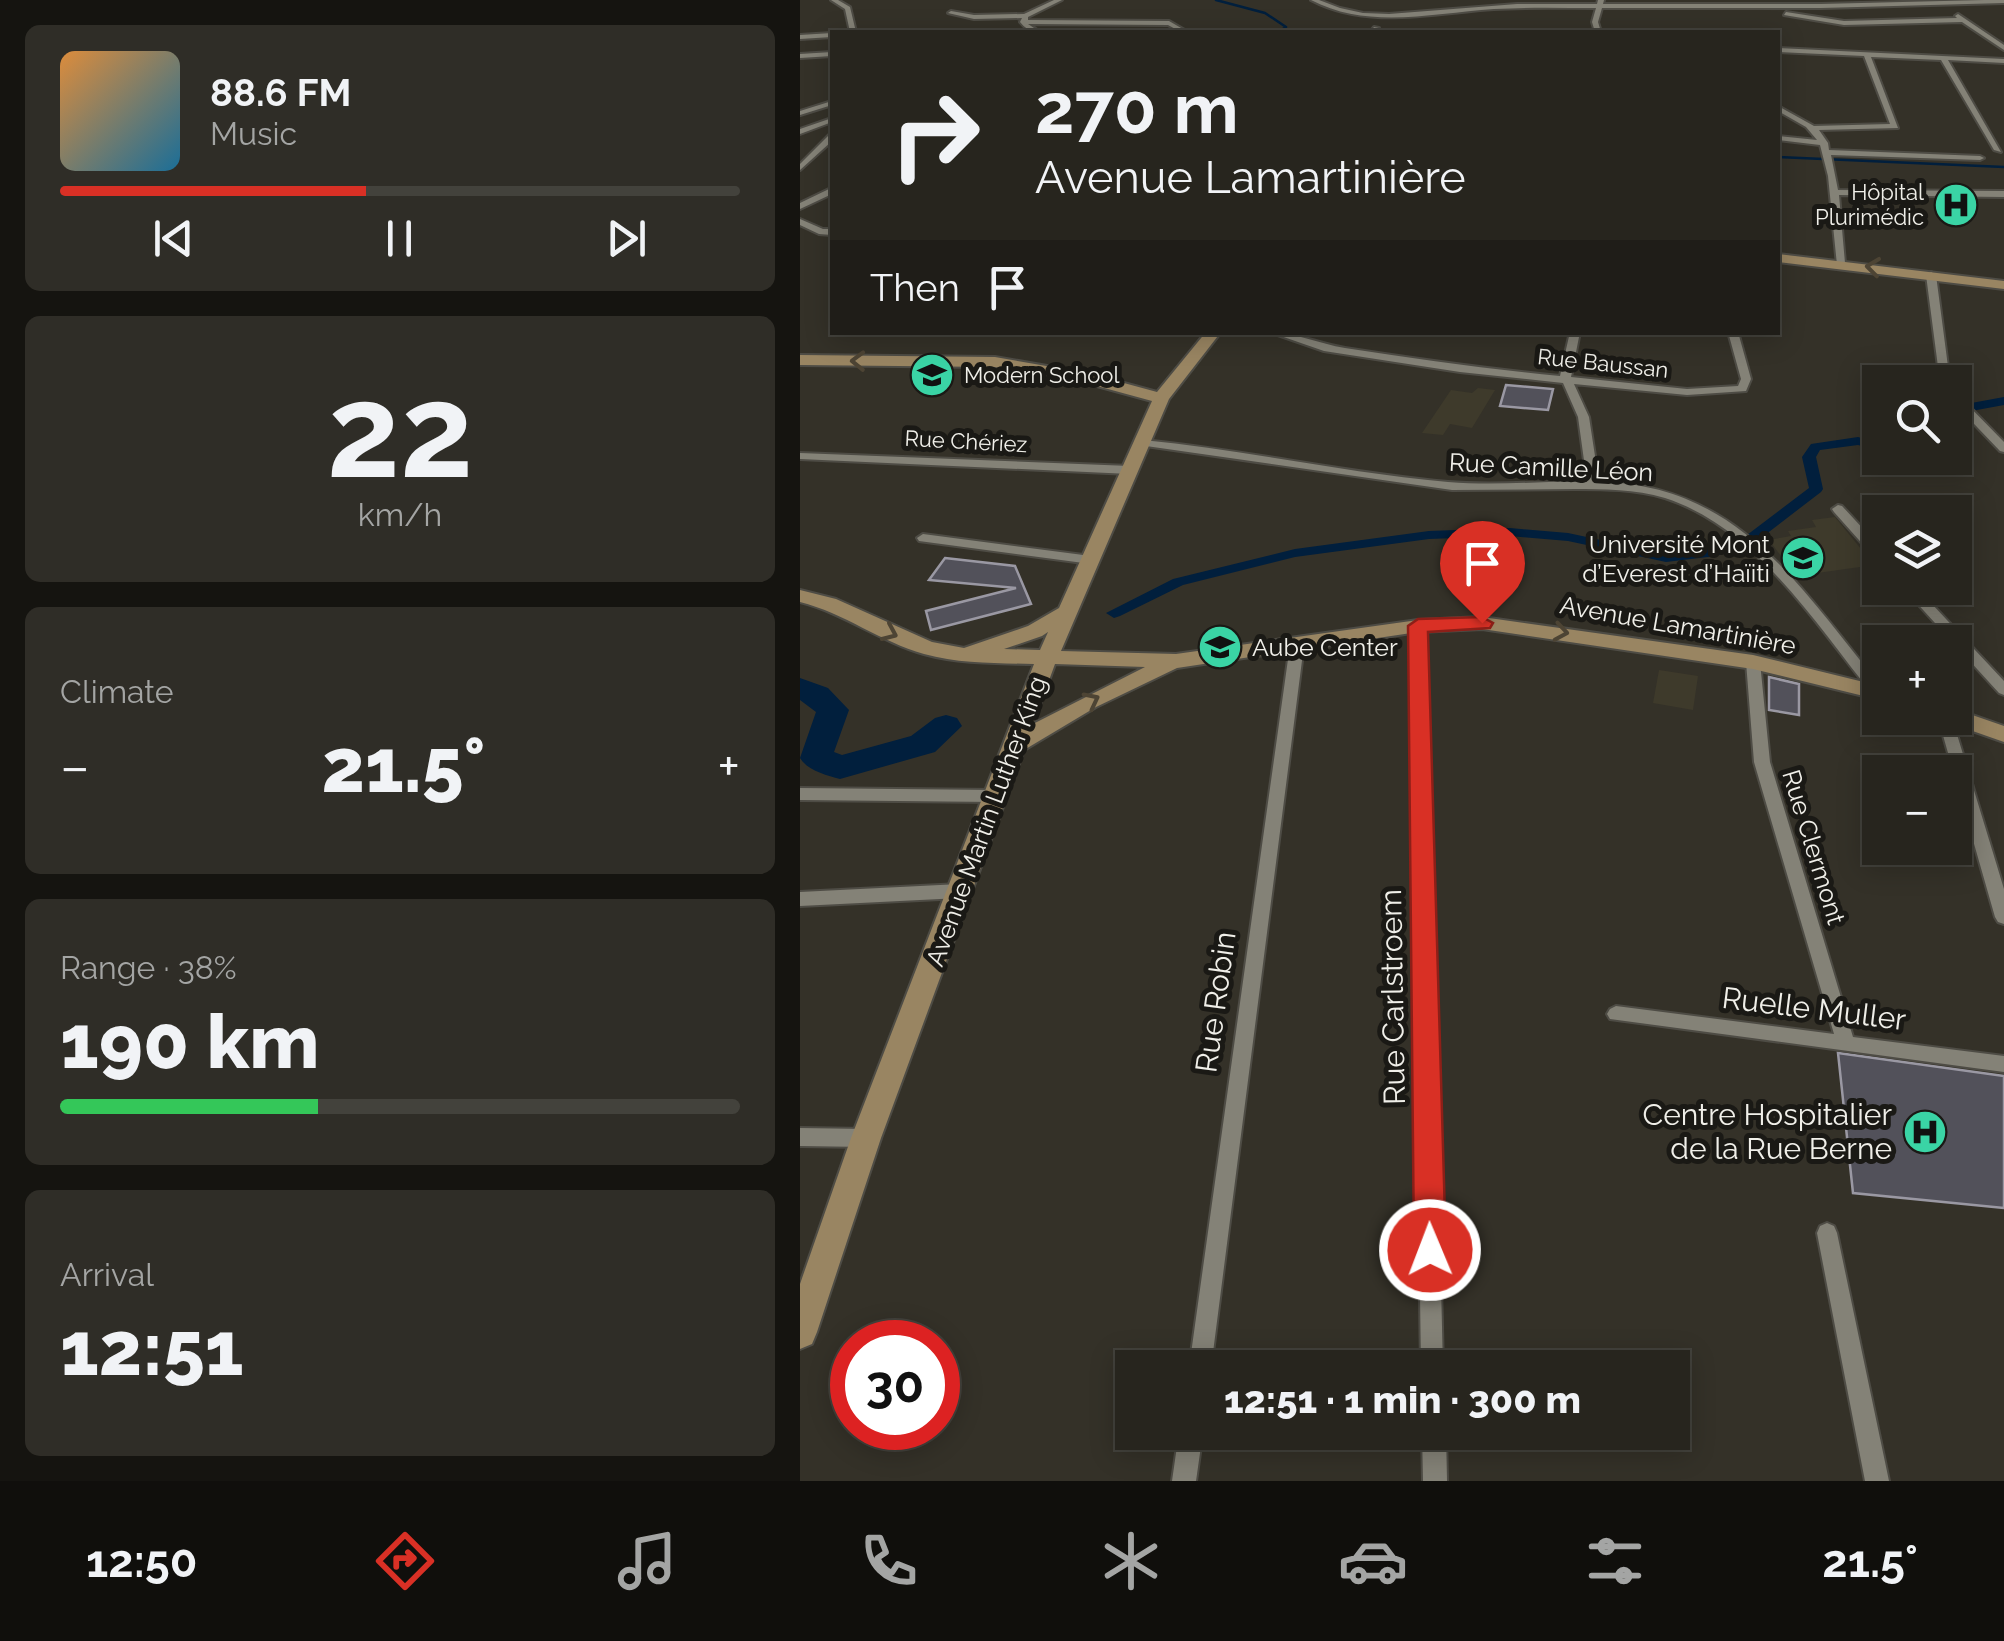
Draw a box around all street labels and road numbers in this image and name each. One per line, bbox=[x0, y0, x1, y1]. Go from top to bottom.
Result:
street label: Rue Baussan bbox=[1536, 343, 1670, 383]
street label: Rue Chériez bbox=[904, 425, 1028, 457]
street label: Rue Camille Léon bbox=[1448, 447, 1654, 487]
street label: Avenue Lamartinière bbox=[1558, 589, 1798, 661]
street label: Avenue Martin Luther King bbox=[920, 672, 1052, 970]
street label: Rue Clermont bbox=[1776, 766, 1852, 929]
street label: Rue Carlstroem bbox=[1373, 889, 1412, 1105]
street label: Rue Robin bbox=[1188, 929, 1243, 1075]
street label: Ruelle Muller bbox=[1720, 980, 1908, 1037]

